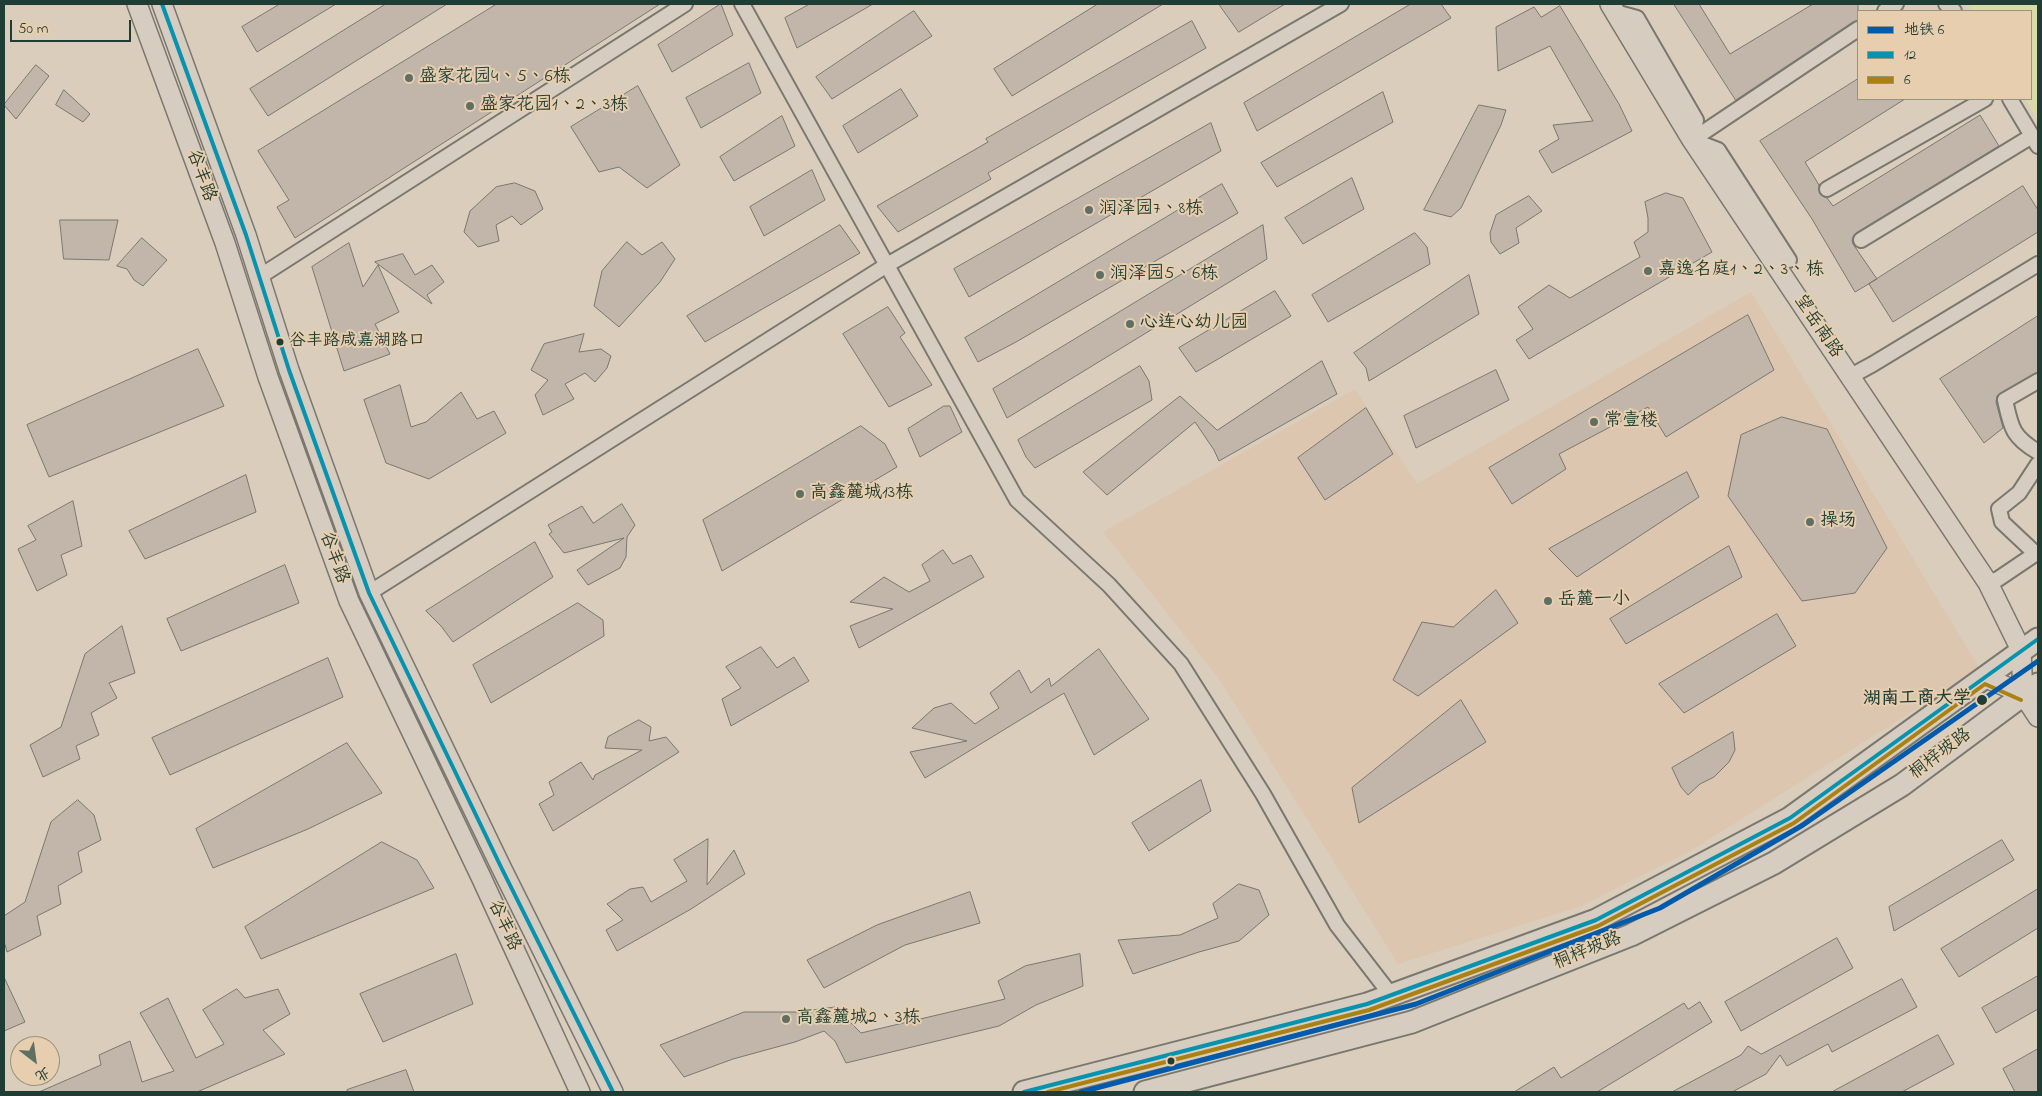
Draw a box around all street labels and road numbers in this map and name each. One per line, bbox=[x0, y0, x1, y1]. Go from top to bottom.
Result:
street label: 谷丰路 bbox=[181, 147, 219, 205]
street label: 望岳南路 bbox=[1788, 291, 1846, 363]
street label: 谷丰路 bbox=[314, 529, 352, 587]
street label: 桐梓坡路 bbox=[1906, 725, 1976, 785]
street label: 谷丰路 bbox=[482, 897, 524, 955]
street label: 桐梓坡路 bbox=[1551, 929, 1625, 975]

